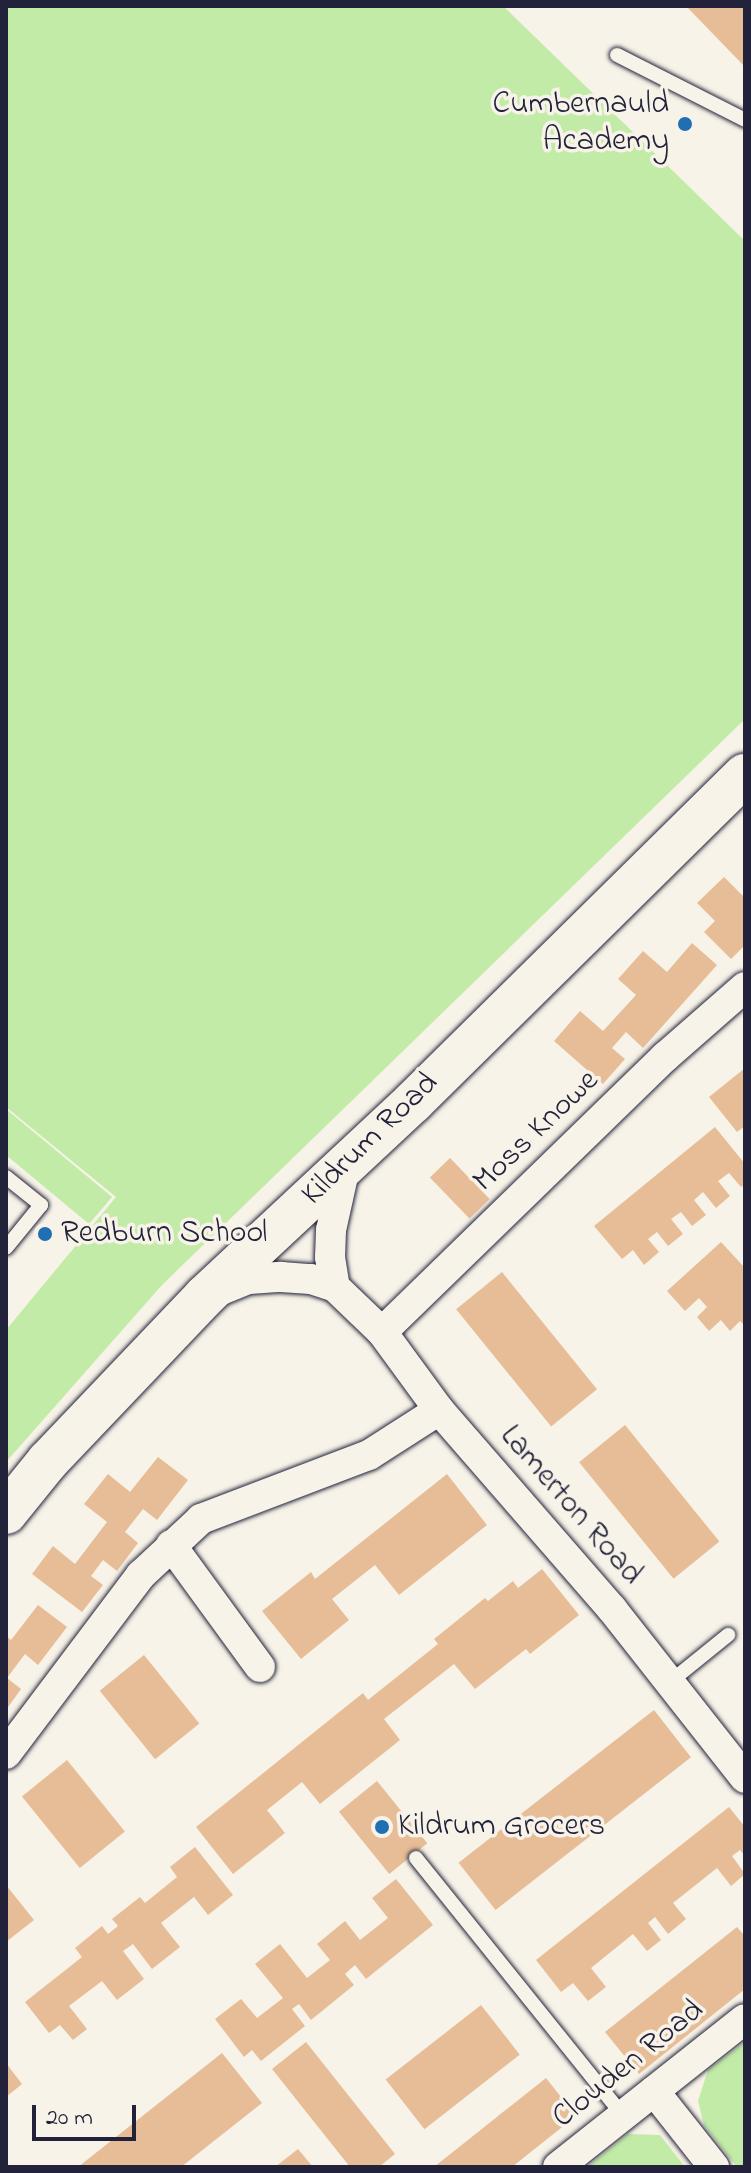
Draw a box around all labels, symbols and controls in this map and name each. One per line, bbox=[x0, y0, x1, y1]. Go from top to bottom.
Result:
place label: Cumbernauld Academy bbox=[493, 87, 669, 162]
marker: Cumbernauld Academy bbox=[676, 115, 694, 133]
street label: Moss Knowe bbox=[466, 1063, 608, 1201]
street label: Kildrum Road bbox=[295, 1065, 447, 1215]
place label: Redburn School bbox=[61, 1215, 267, 1253]
marker: Redburn School bbox=[36, 1225, 54, 1243]
street label: Lamerton Road bbox=[490, 1418, 650, 1594]
place label: Kildrum Grocers bbox=[398, 1808, 605, 1846]
marker: Kildrum Grocers bbox=[373, 1818, 391, 1836]
street label: Clouden Road bbox=[546, 1992, 712, 2138]
scale bar bbox=[36, 2089, 140, 2139]
text: 20 m bbox=[46, 2101, 93, 2136]

